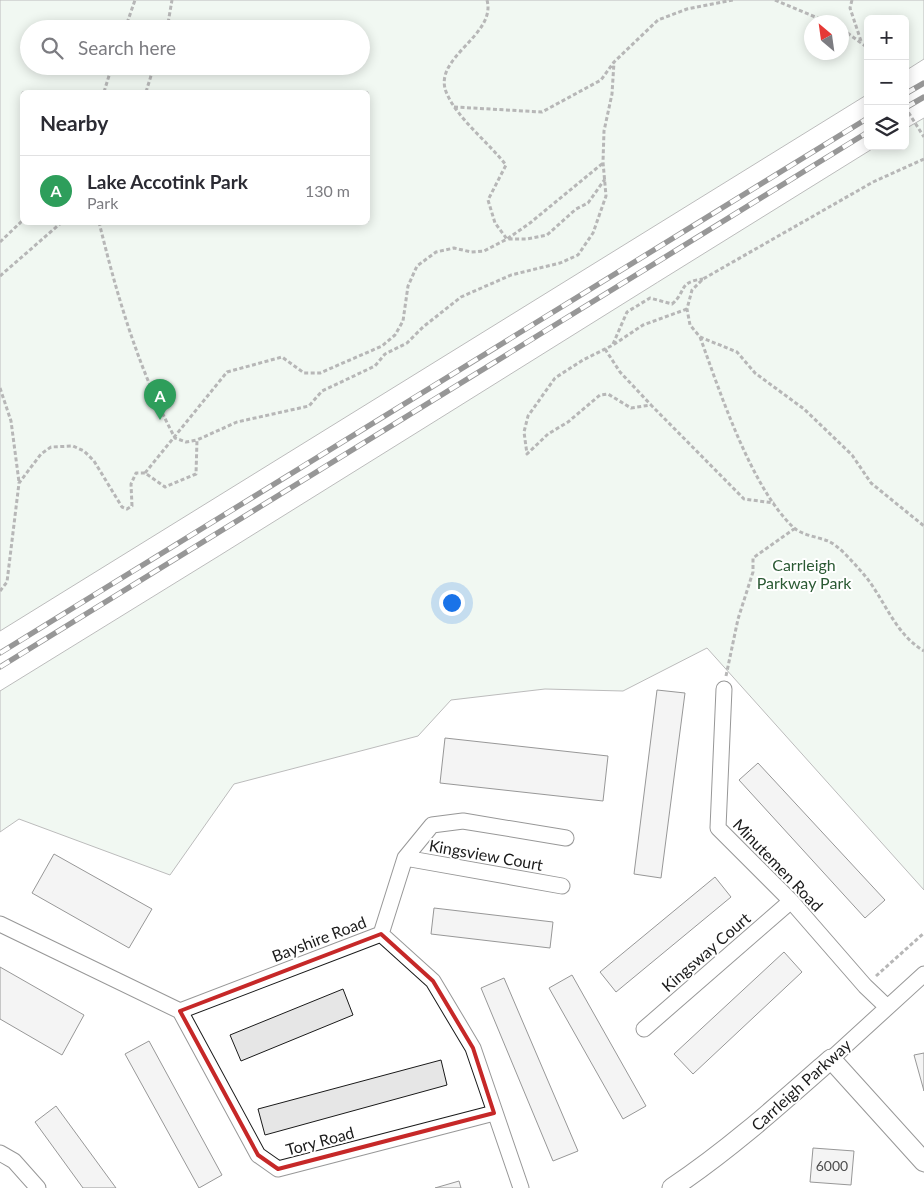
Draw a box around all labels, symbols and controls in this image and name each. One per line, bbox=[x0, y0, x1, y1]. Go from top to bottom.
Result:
north arrow bbox=[804, 15, 849, 60]
map controls bbox=[864, 15, 909, 150]
button: + bbox=[864, 15, 909, 60]
search box bbox=[20, 20, 370, 75]
icon: search bbox=[38, 34, 66, 62]
text: Search here bbox=[78, 36, 176, 59]
button: − bbox=[864, 60, 909, 105]
button: layers bbox=[864, 105, 909, 150]
text: Nearby bbox=[40, 110, 108, 135]
text: Lake Accotink Park bbox=[87, 170, 248, 193]
text: A bbox=[50, 181, 62, 200]
text: 130 m bbox=[305, 181, 350, 200]
text: Park bbox=[87, 193, 118, 212]
pin: A bbox=[144, 379, 176, 420]
park label: Carrleigh Parkway Park bbox=[757, 555, 852, 592]
your location bbox=[439, 590, 465, 616]
street label: Minutemen Road bbox=[730, 815, 827, 915]
street label: Kingsview Court bbox=[428, 835, 545, 874]
street label: Kingsway Court bbox=[658, 908, 754, 995]
street label: Bayshire Road bbox=[269, 912, 369, 965]
street label: Carrleigh Parkway bbox=[747, 1034, 855, 1134]
street label: Tory Road bbox=[284, 1122, 356, 1159]
house number: 6000 bbox=[816, 1157, 848, 1174]

